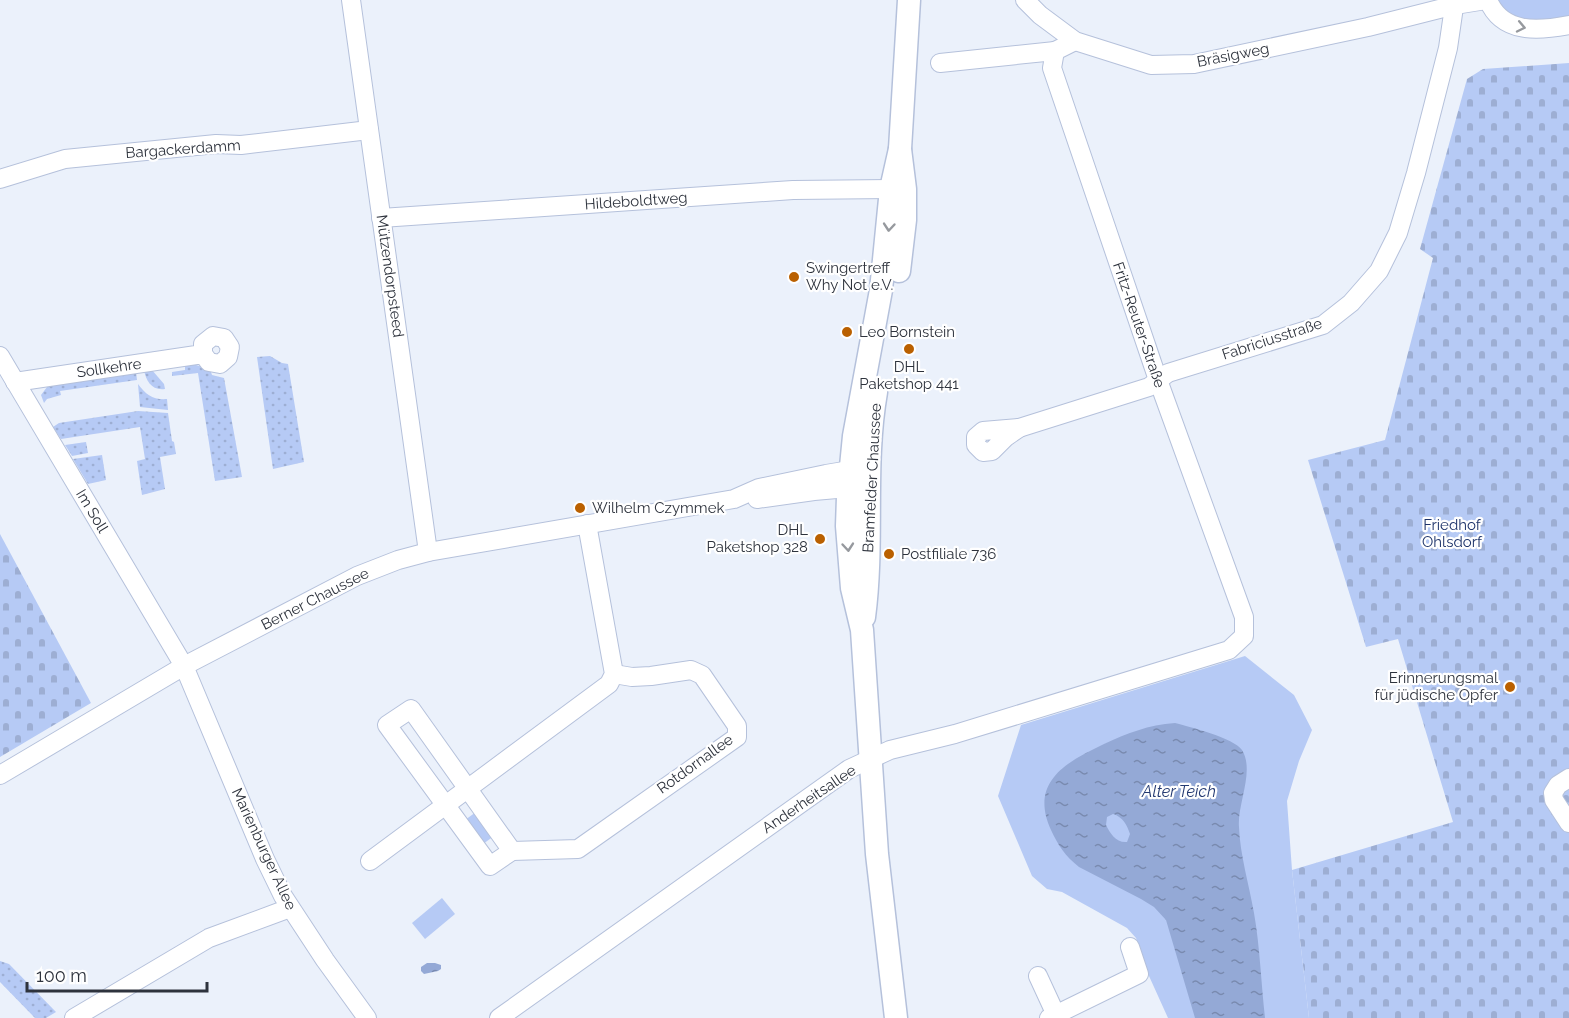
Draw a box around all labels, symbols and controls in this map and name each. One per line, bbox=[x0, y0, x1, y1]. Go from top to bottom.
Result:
one-way arrow bbox=[1516, 20, 1526, 33]
street label: Bräsigweg bbox=[1195, 39, 1271, 71]
street label: Bargackerdamm bbox=[125, 136, 241, 162]
street label: Hildeboldtweg bbox=[584, 188, 688, 214]
street label: Mützendorpsteed bbox=[372, 213, 408, 339]
one-way arrow bbox=[882, 223, 895, 232]
place label: Swingertreff Why Not e.V. bbox=[806, 259, 893, 294]
street label: Fritz-Reuter-Straße bbox=[1109, 260, 1169, 390]
marker: Swingertreff Why Not e.V. bbox=[787, 270, 801, 284]
street label: Fabriciusstraße bbox=[1220, 314, 1325, 364]
place label: Leo Bornstein bbox=[859, 323, 955, 341]
marker: Leo Bornstein bbox=[840, 325, 854, 339]
marker: DHL Paketshop 441 bbox=[902, 342, 916, 356]
street label: Sollkehre bbox=[76, 355, 143, 381]
place label: DHL Paketshop 441 bbox=[859, 358, 959, 393]
street label: Bramfelder Chaussee bbox=[859, 403, 885, 553]
street label: Im Soll bbox=[72, 486, 112, 537]
place label: Wilhelm Czymmek bbox=[592, 499, 724, 517]
marker: Wilhelm Czymmek bbox=[573, 501, 587, 515]
park label: Friedhof Ohlsdorf bbox=[1422, 516, 1483, 551]
place label: DHL Paketshop 328 bbox=[707, 521, 808, 556]
marker: DHL Paketshop 328 bbox=[813, 532, 827, 546]
one-way arrow bbox=[841, 542, 854, 551]
place label: Postfiliale 736 bbox=[901, 545, 996, 563]
marker: Postfiliale 736 bbox=[882, 547, 896, 561]
street label: Berner Chaussee bbox=[258, 564, 372, 634]
place label: Erinnerungsmal für jüdische Opfer bbox=[1375, 669, 1499, 704]
marker: Erinnerungsmal für jüdische Opfer bbox=[1503, 680, 1517, 694]
street label: Rotdornallee bbox=[654, 730, 737, 798]
street label: Anderheitsallee bbox=[759, 761, 860, 837]
water label: Alter Teich bbox=[1141, 782, 1216, 801]
street label: Marienburger Allee bbox=[228, 785, 300, 913]
scale bar bbox=[27, 955, 207, 993]
text: 100 m bbox=[36, 965, 87, 986]

